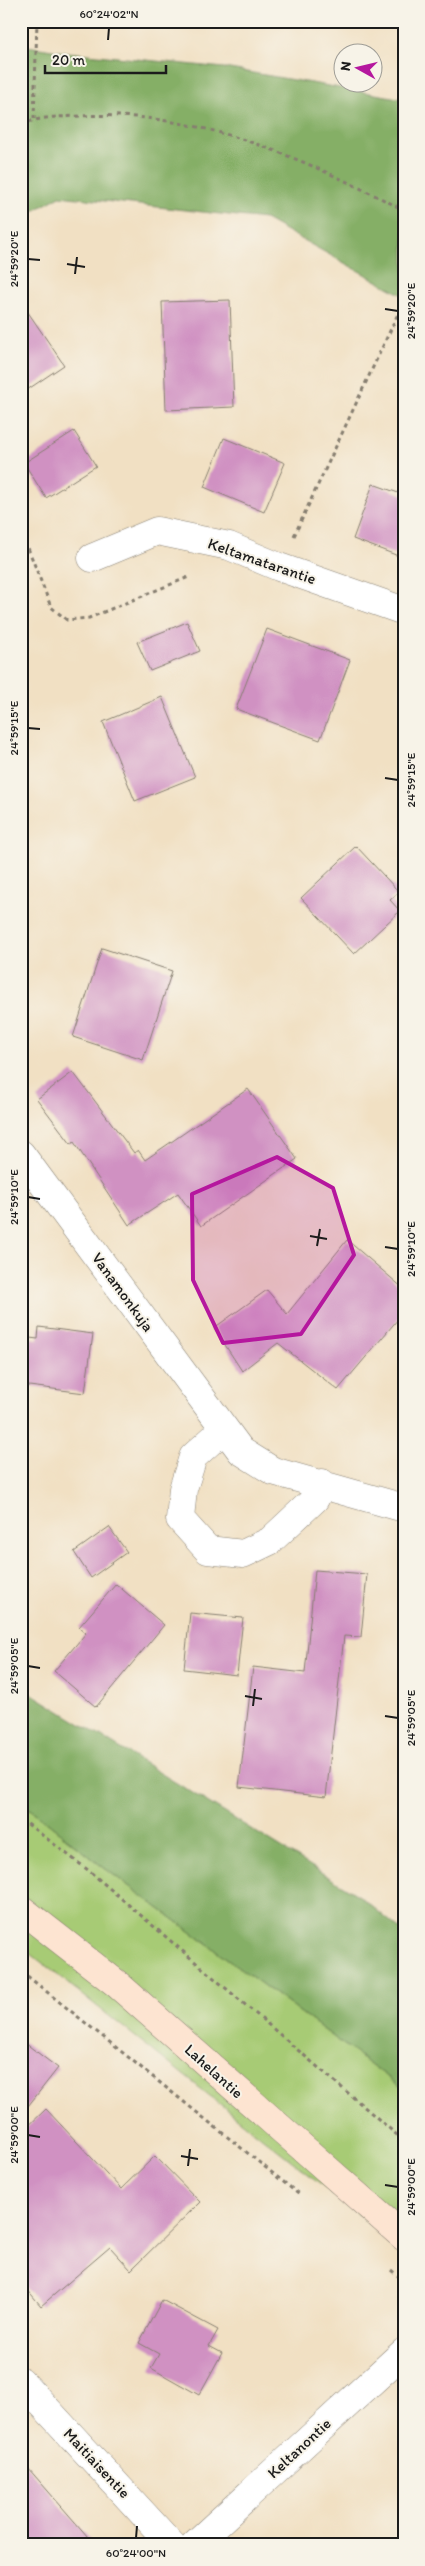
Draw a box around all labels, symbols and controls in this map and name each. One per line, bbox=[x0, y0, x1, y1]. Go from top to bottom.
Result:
text: 60°24'02"N bbox=[79, 7, 139, 21]
scale bar bbox=[45, 42, 166, 74]
north arrow bbox=[332, 42, 382, 92]
text: 20 m bbox=[52, 51, 86, 69]
text: N bbox=[337, 60, 355, 72]
text: 24°59'20"E bbox=[7, 230, 21, 287]
text: 24°59'20"E bbox=[404, 282, 418, 339]
street label: Keltamatarantie bbox=[206, 534, 318, 588]
text: 24°59'15"E bbox=[7, 700, 21, 755]
text: 24°59'15"E bbox=[404, 752, 418, 807]
text: 24°59'10"E bbox=[7, 1169, 21, 1225]
text: 24°59'10"E bbox=[404, 1221, 418, 1277]
street label: Vanamonkuja bbox=[88, 1249, 158, 1335]
text: 24°59'05"E bbox=[7, 1637, 21, 1694]
text: 24°59'05"E bbox=[404, 1689, 418, 1746]
street label: Lahelantie bbox=[181, 2040, 247, 2102]
text: 24°59'00"E bbox=[7, 2106, 21, 2164]
text: 24°59'00"E bbox=[404, 2158, 418, 2216]
street label: Keltanontie bbox=[263, 2414, 335, 2482]
street label: Maitiaisentie bbox=[60, 2424, 134, 2502]
text: 60°24'00"N bbox=[106, 2546, 166, 2560]

